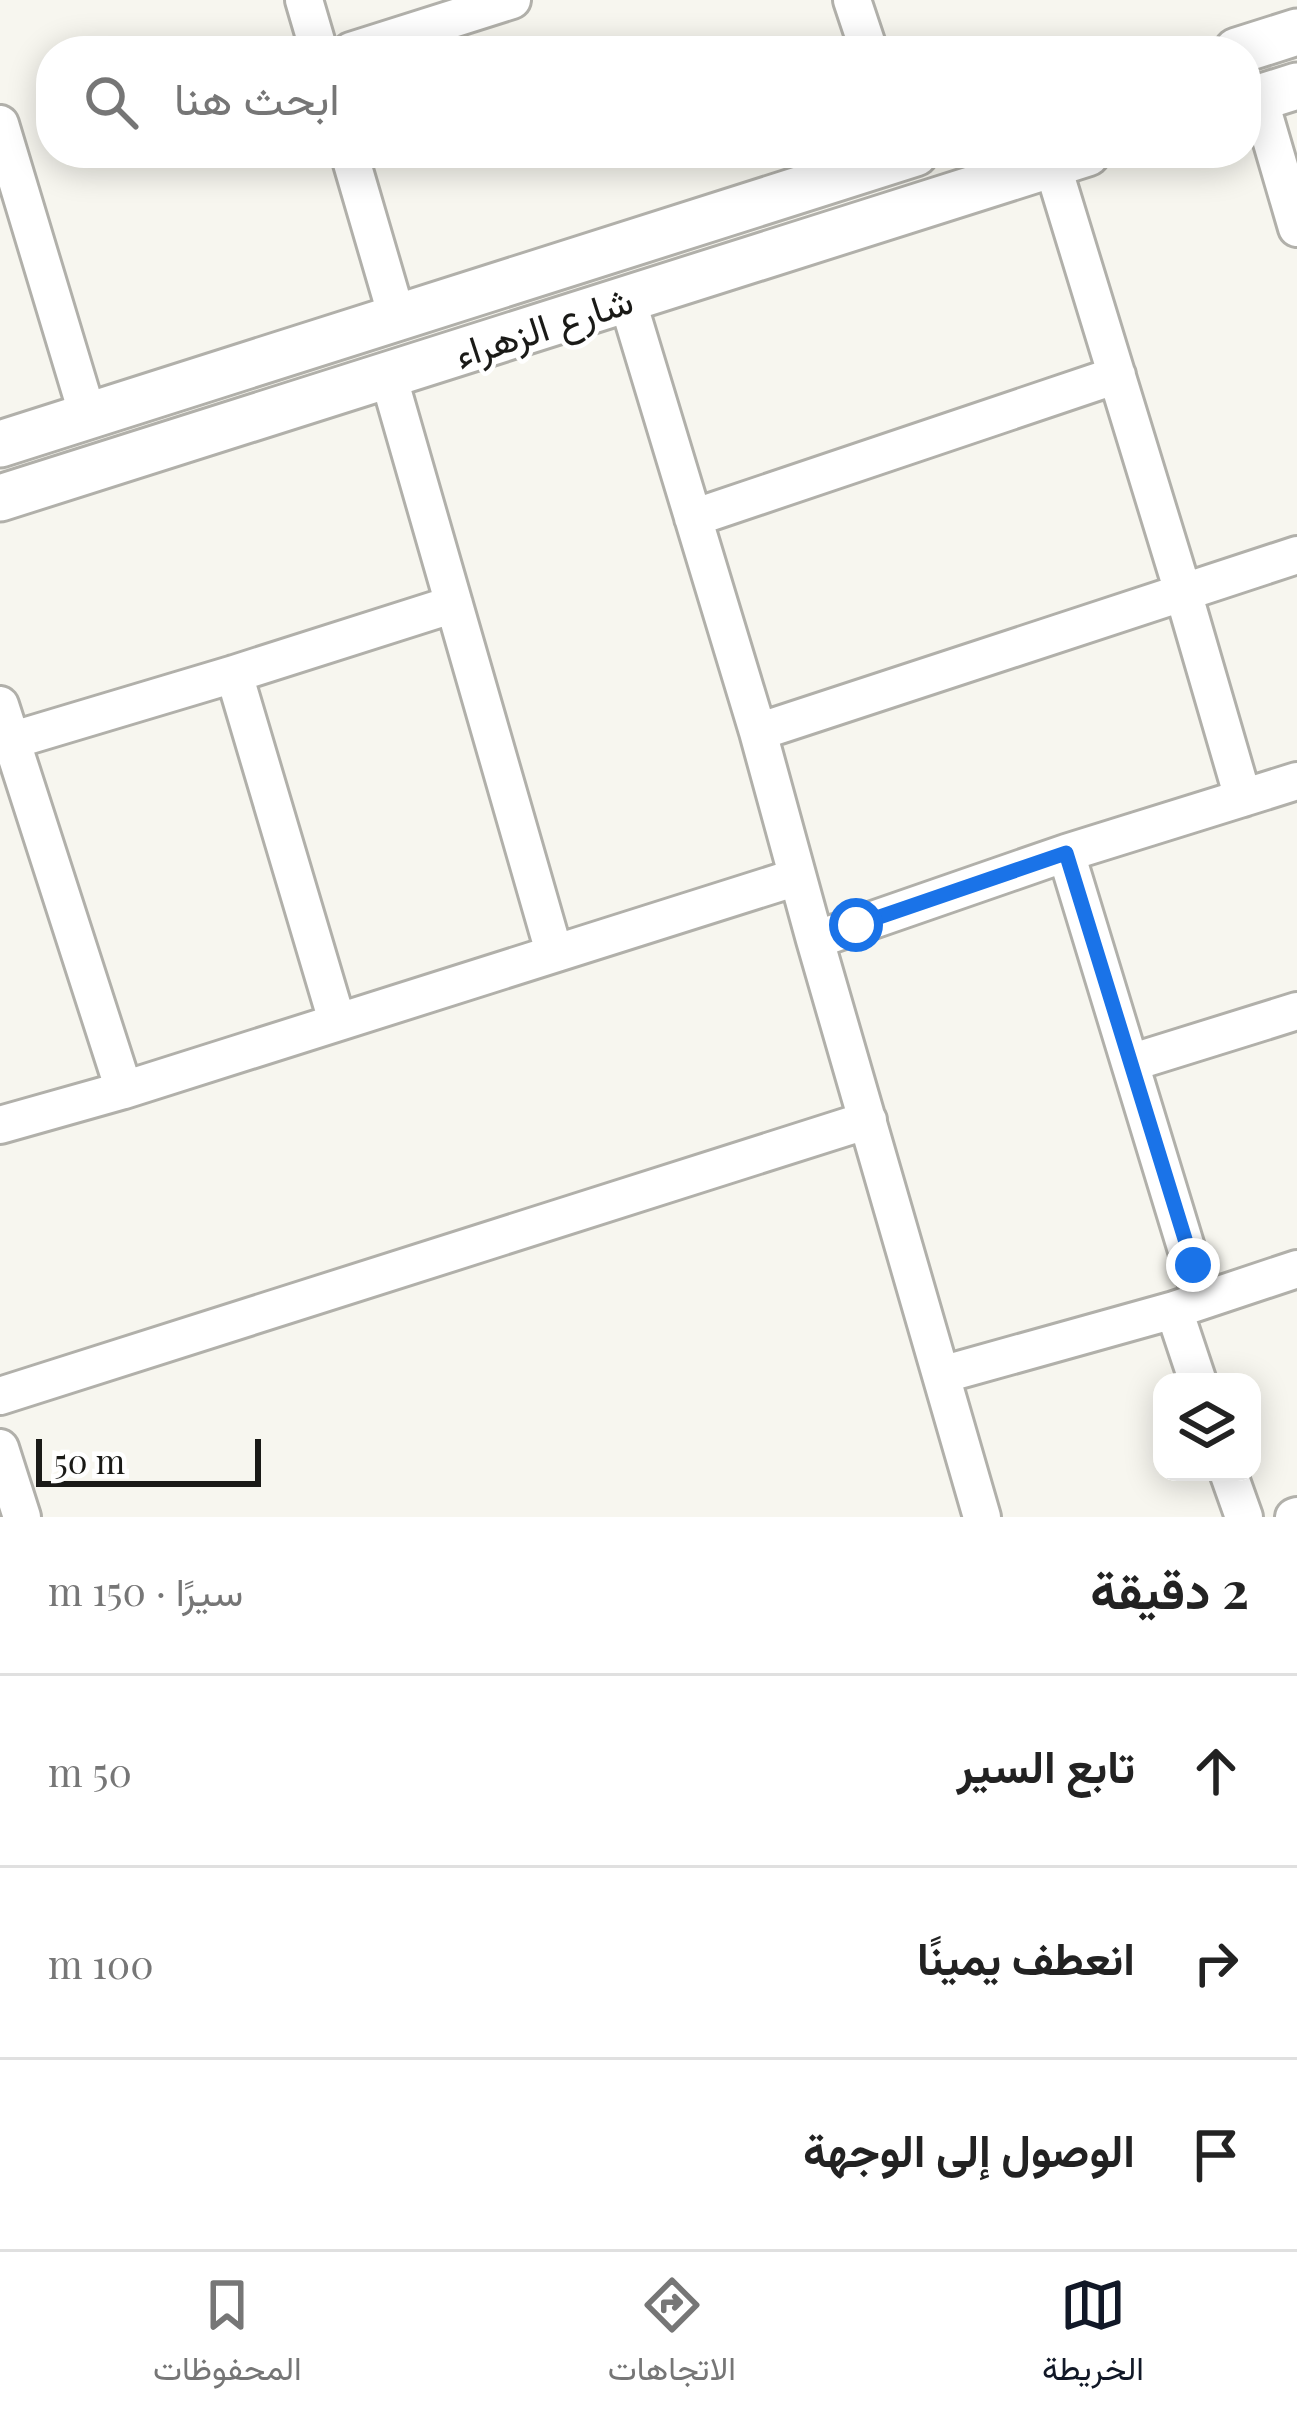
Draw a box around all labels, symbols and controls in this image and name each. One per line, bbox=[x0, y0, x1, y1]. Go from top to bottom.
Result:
search box bbox=[36, 36, 1261, 168]
text: ابحث هنا bbox=[174, 66, 340, 126]
icon: search bbox=[78, 69, 144, 135]
street label: شارع الزهراء bbox=[447, 272, 640, 381]
route start bbox=[829, 898, 883, 952]
route end bbox=[1166, 1238, 1220, 1292]
map controls bbox=[1153, 1373, 1261, 1481]
button: layers bbox=[1153, 1373, 1261, 1481]
scale bar bbox=[36, 1433, 261, 1486]
text: 50 m bbox=[54, 1438, 125, 1482]
text: 2 دقيقة bbox=[1090, 1554, 1249, 1622]
text: سيرًا · 150 m bbox=[48, 1564, 243, 1616]
text: تابع السير bbox=[957, 1734, 1135, 1794]
icon: ahead bbox=[1183, 1738, 1249, 1804]
text: 50 m bbox=[48, 1745, 132, 1797]
text: انعطف يمينًا bbox=[917, 1926, 1135, 1986]
icon: right bbox=[1183, 1930, 1249, 1996]
text: 100 m bbox=[48, 1937, 154, 1989]
text: الوصول إلى الوجهة bbox=[803, 2118, 1135, 2178]
icon: arrive bbox=[1183, 2122, 1249, 2188]
tab: المحفوظات bbox=[153, 2272, 302, 2398]
tab: الاتجاهات bbox=[608, 2272, 736, 2398]
tab: الخريطة bbox=[1042, 2272, 1144, 2398]

